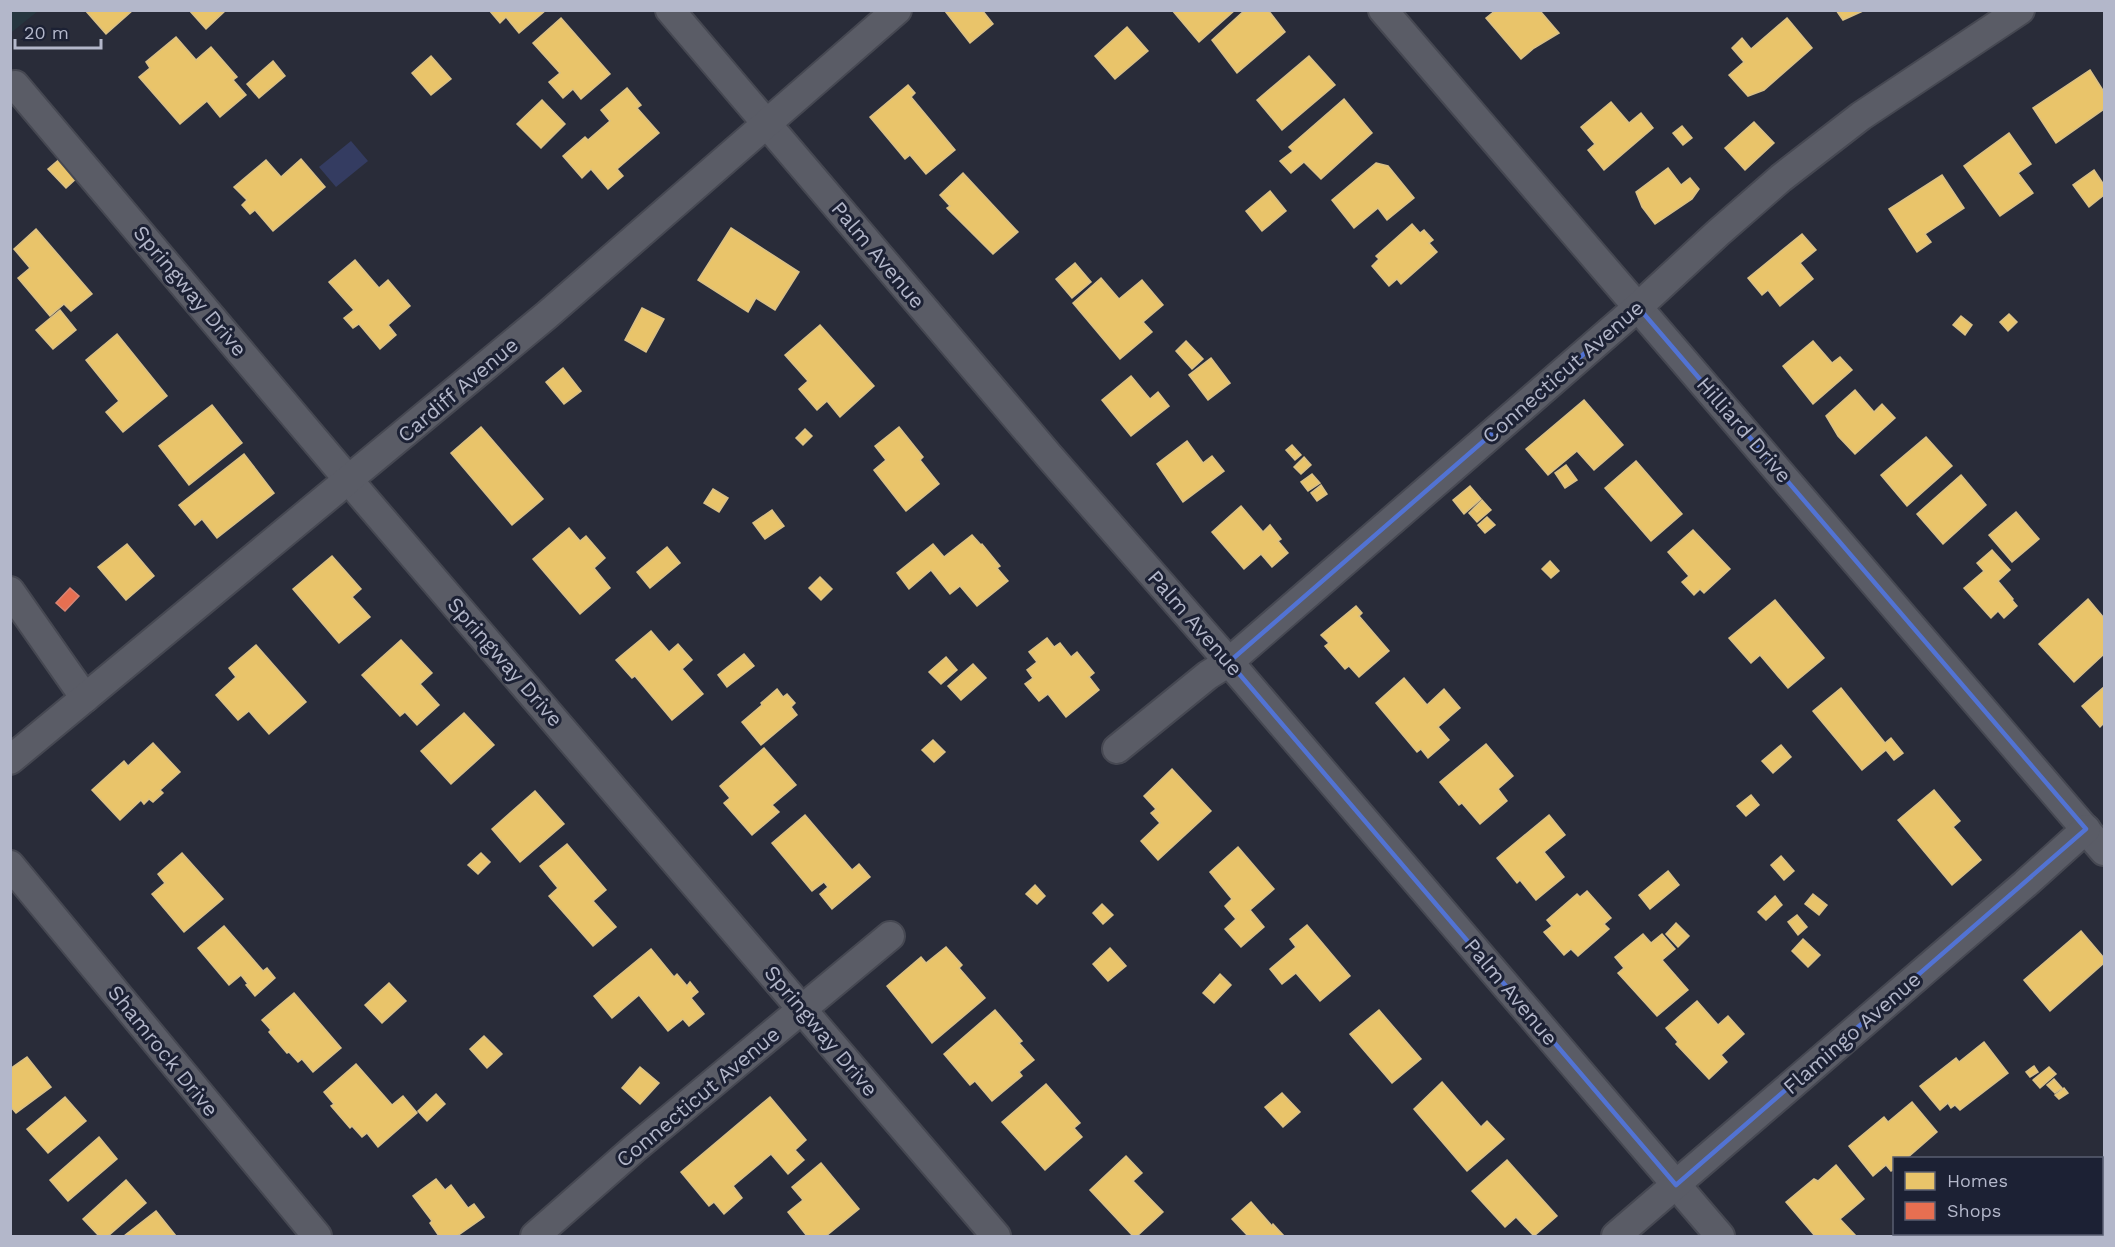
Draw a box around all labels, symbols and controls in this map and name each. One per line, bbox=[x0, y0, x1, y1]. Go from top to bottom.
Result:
scale bar bbox=[15, 12, 100, 50]
text: 20 m bbox=[24, 22, 69, 43]
street label: Palm Avenue bbox=[826, 196, 930, 313]
street label: Springway Drive bbox=[128, 220, 252, 361]
street label: Connecticut Avenue bbox=[1477, 295, 1648, 448]
street label: Cardiff Avenue bbox=[392, 332, 523, 447]
street label: Hilliard Drive bbox=[1692, 372, 1797, 488]
street label: Palm Avenue bbox=[1143, 565, 1248, 681]
street label: Springway Drive bbox=[442, 592, 568, 731]
street label: Palm Avenue bbox=[1459, 933, 1563, 1050]
street label: Springway Drive bbox=[759, 960, 883, 1101]
street label: Flamingo Avenue bbox=[1778, 966, 1926, 1099]
street label: Shamrock Drive bbox=[103, 980, 224, 1121]
street label: Connecticut Avenue bbox=[611, 1021, 784, 1172]
legend bbox=[1893, 1157, 2103, 1235]
text: Homes bbox=[1947, 1170, 2008, 1191]
text: Shops bbox=[1947, 1200, 2001, 1221]

